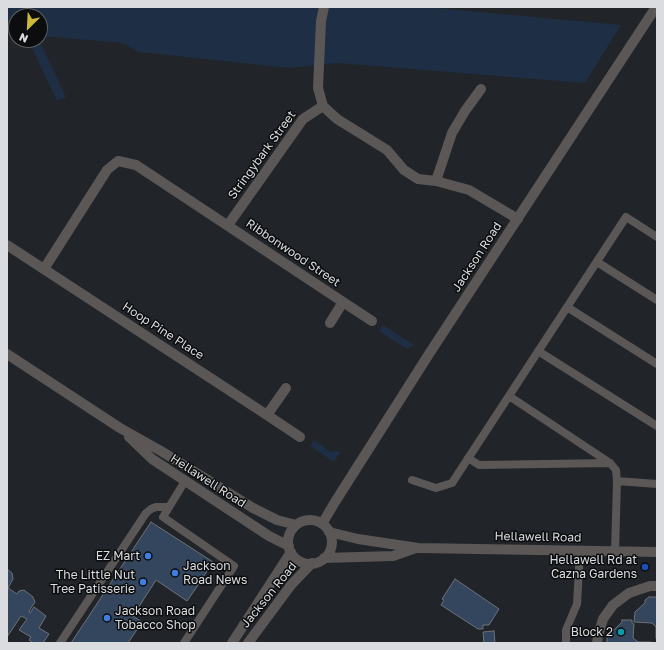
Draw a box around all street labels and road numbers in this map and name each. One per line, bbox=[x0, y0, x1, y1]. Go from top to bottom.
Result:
street label: Stringybark Street bbox=[225, 108, 299, 202]
street label: Ribbonwood Street bbox=[243, 216, 343, 290]
street label: Jackson Road bbox=[449, 219, 505, 295]
street label: Hoop Pine Place bbox=[120, 299, 206, 363]
street label: Hellawell Road bbox=[168, 451, 248, 511]
street label: Hellawell Road bbox=[494, 529, 582, 545]
street label: Jackson Road bbox=[238, 559, 300, 631]

